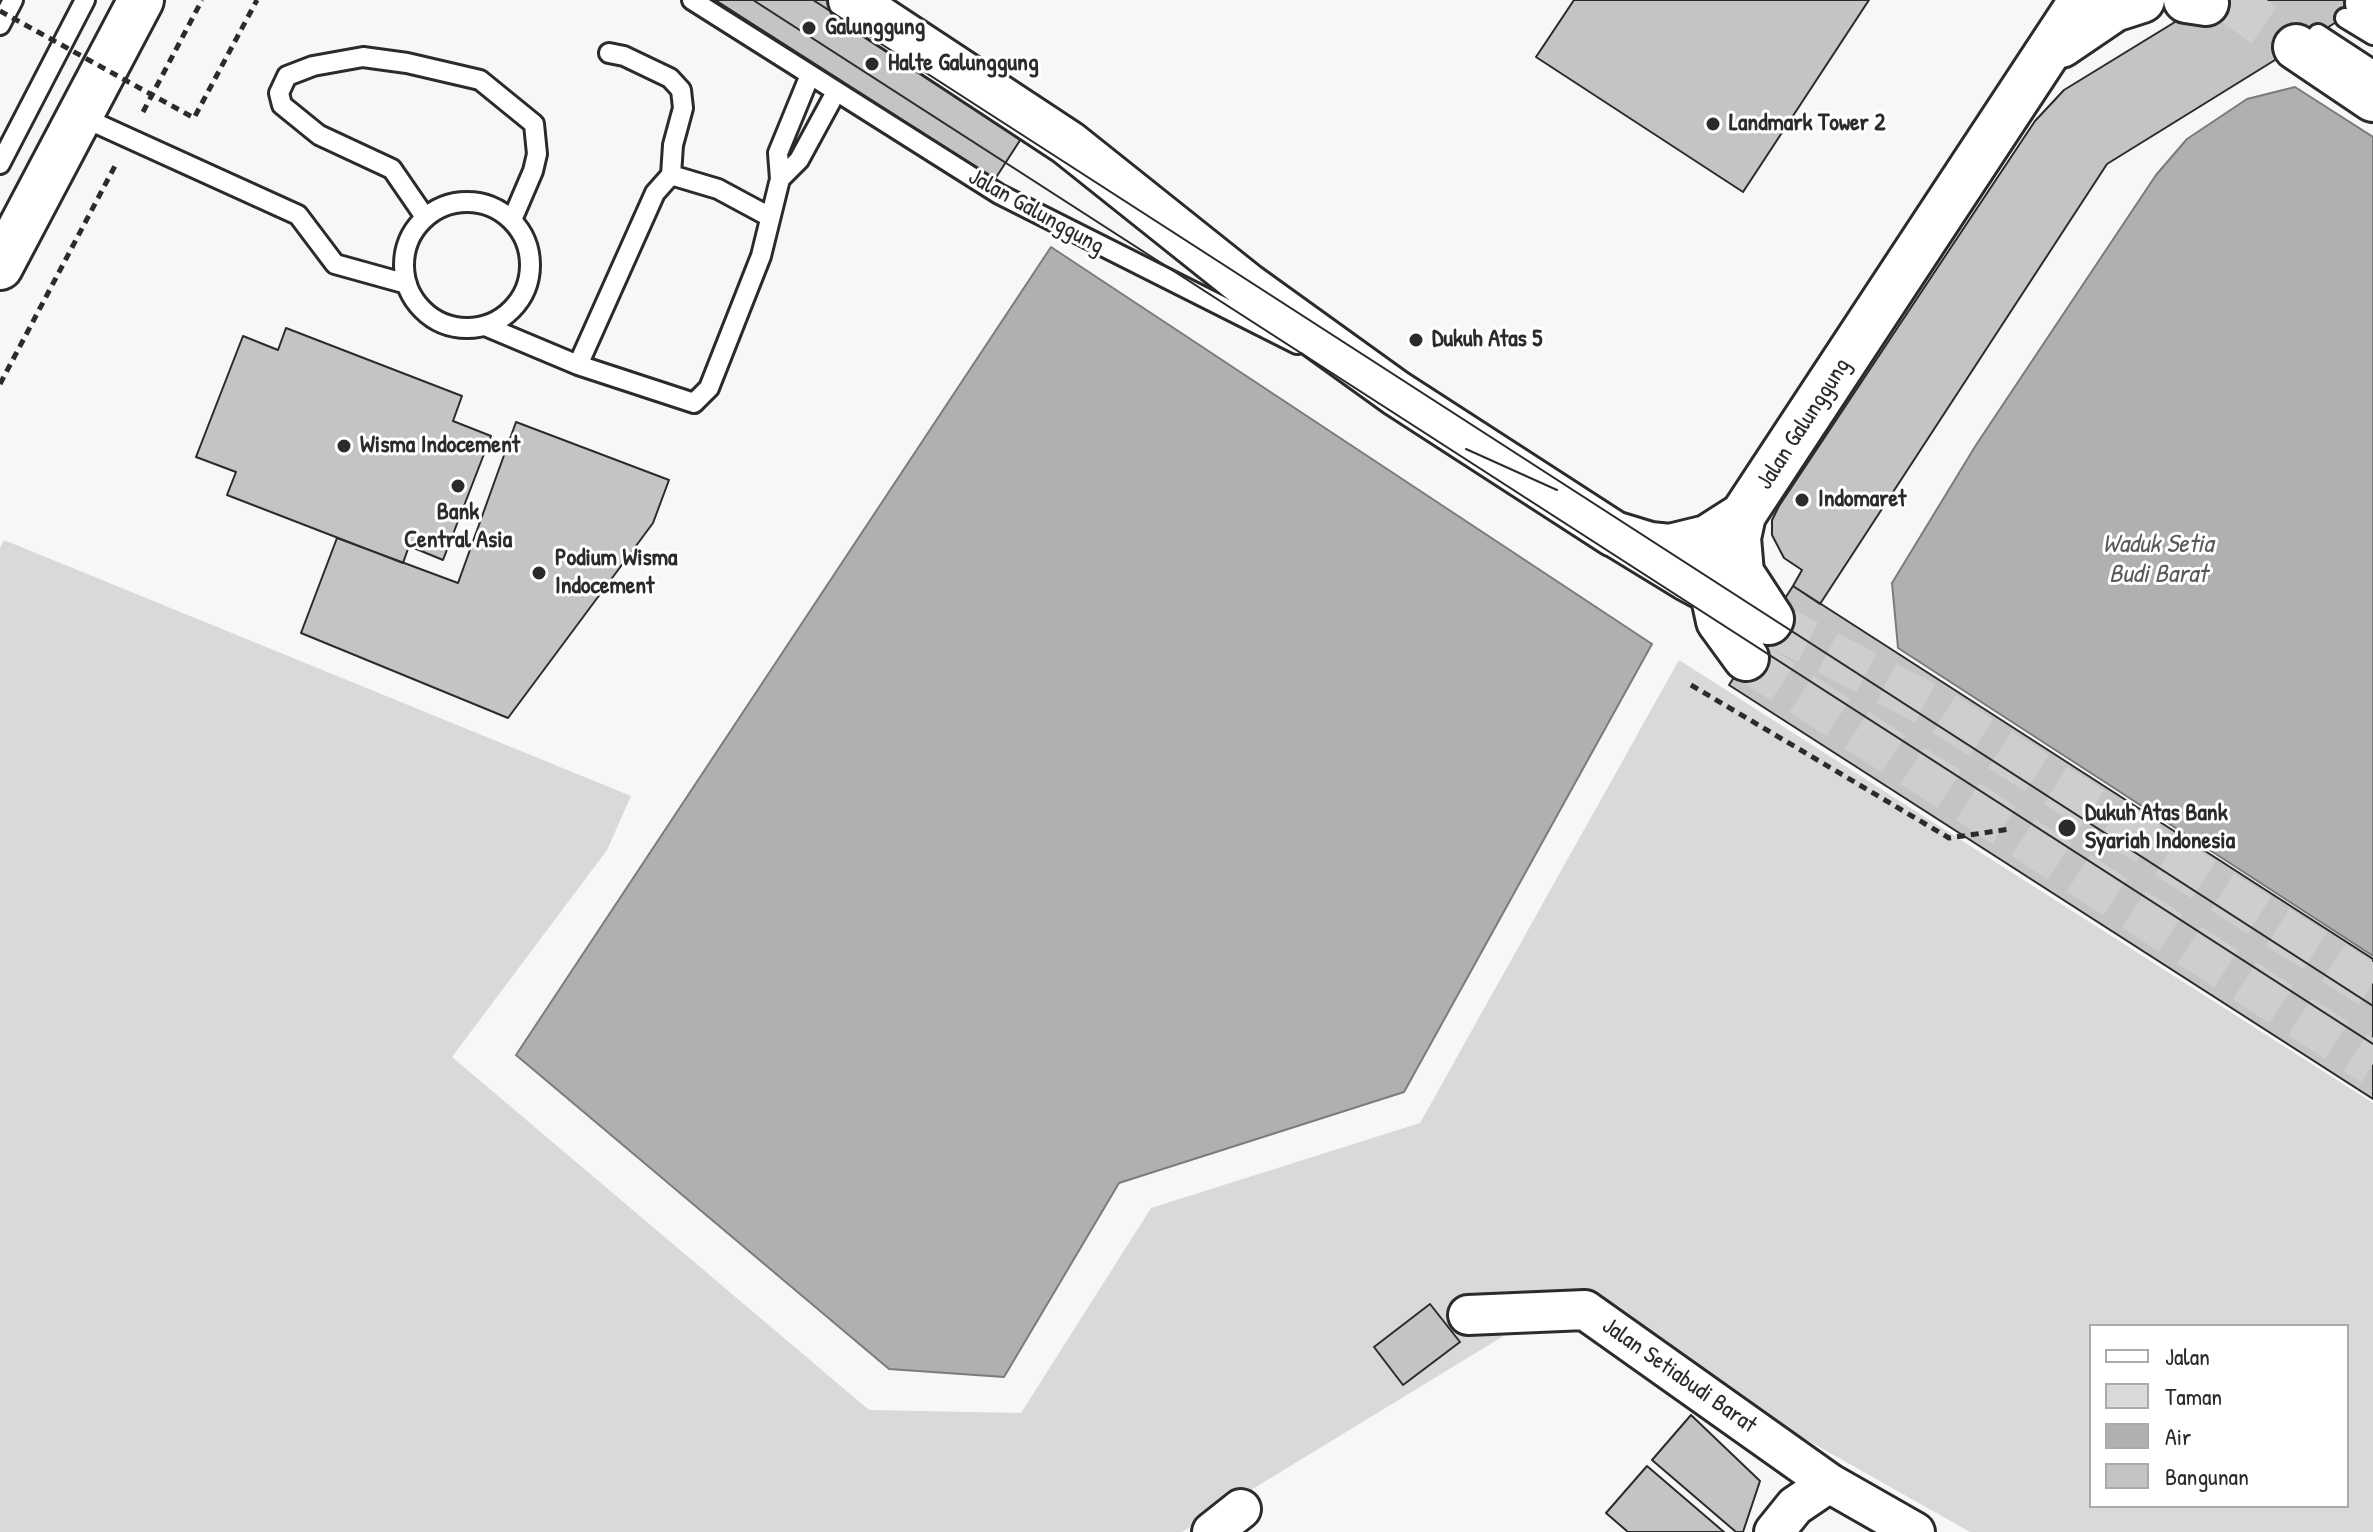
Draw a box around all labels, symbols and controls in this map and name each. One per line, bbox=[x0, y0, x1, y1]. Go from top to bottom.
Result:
place label: Galunggung bbox=[825, 14, 925, 42]
marker: Galunggung bbox=[800, 19, 818, 37]
place label: Halte Galunggung bbox=[888, 50, 1039, 78]
marker: Halte Galunggung bbox=[863, 55, 881, 73]
place label: Landmark Tower 2 bbox=[1729, 110, 1886, 138]
marker: Landmark Tower 2 bbox=[1704, 115, 1722, 133]
street label: Jalan Galunggung bbox=[963, 163, 1109, 261]
place label: Dukuh Atas 5 bbox=[1432, 326, 1542, 354]
marker: Dukuh Atas 5 bbox=[1407, 331, 1425, 349]
street label: Jalan Galunggung bbox=[1751, 353, 1857, 495]
place label: Wisma Indocement bbox=[360, 432, 520, 460]
marker: Wisma Indocement bbox=[335, 437, 353, 455]
marker: Bank Central Asia bbox=[449, 477, 467, 495]
place label: Indomaret bbox=[1818, 486, 1906, 514]
marker: Indomaret bbox=[1793, 491, 1811, 509]
place label: Bank Central Asia bbox=[404, 499, 512, 555]
water label: Waduk Setia Budi Barat bbox=[2103, 529, 2213, 590]
place label: Podium Wisma Indocement bbox=[555, 545, 678, 601]
marker: Podium Wisma Indocement bbox=[530, 564, 548, 582]
place label: Dukuh Atas Bank Syariah Indonesia bbox=[2085, 800, 2235, 856]
marker: Dukuh Atas Bank Syariah Indonesia bbox=[2056, 817, 2078, 839]
street label: Jalan Setiabudi Barat bbox=[1596, 1312, 1762, 1440]
legend bbox=[2089, 1324, 2349, 1508]
text: Jalan bbox=[2165, 1340, 2210, 1372]
text: Taman bbox=[2165, 1380, 2222, 1412]
text: Air bbox=[2165, 1420, 2191, 1452]
text: Bangunan bbox=[2165, 1460, 2249, 1492]

